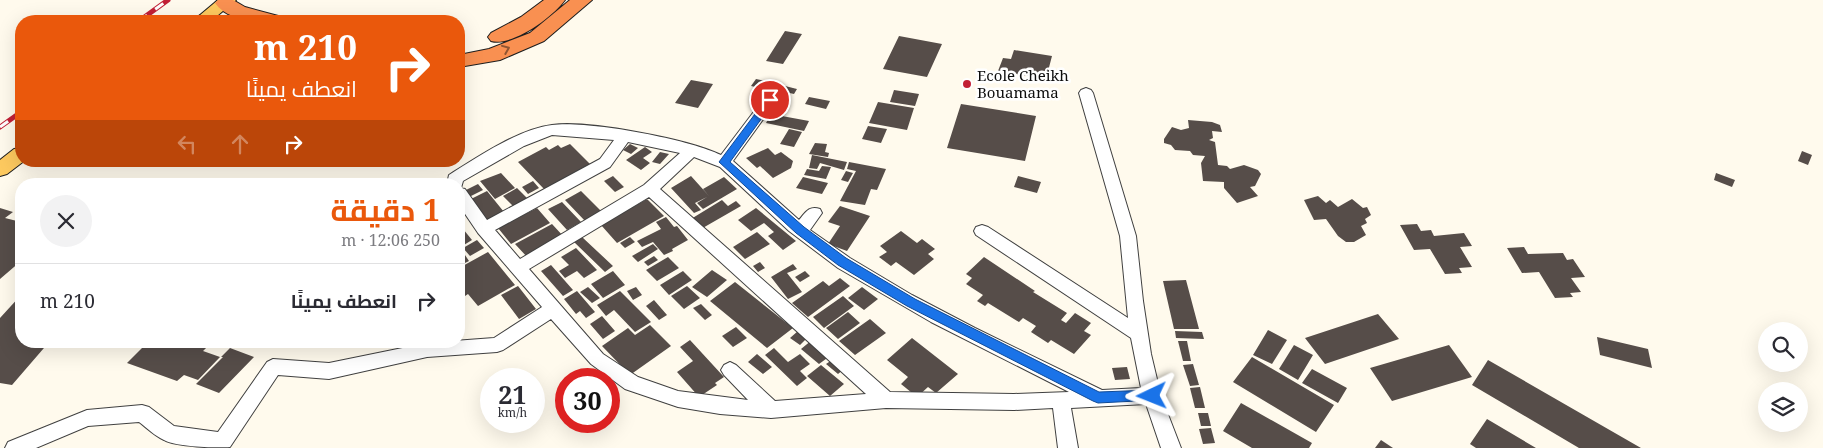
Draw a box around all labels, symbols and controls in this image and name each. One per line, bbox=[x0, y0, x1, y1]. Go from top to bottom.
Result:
text: 210 m bbox=[254, 23, 357, 70]
icon: right bbox=[375, 35, 440, 100]
one-way arrow bbox=[501, 45, 510, 56]
place label: Ecole Cheikh Bouamama bbox=[977, 65, 1069, 102]
text: انعطف يمينًا bbox=[246, 73, 357, 103]
marker: Ecole Cheikh Bouamama bbox=[961, 78, 973, 90]
pin bbox=[749, 79, 791, 121]
icon: arrive bbox=[756, 86, 784, 114]
icon: left bbox=[173, 130, 201, 158]
icon: ahead bbox=[226, 130, 254, 158]
icon: right bbox=[279, 130, 307, 158]
text: 1 دقيقة bbox=[330, 189, 440, 230]
button: close bbox=[40, 195, 92, 247]
text: 250 m · 12:06 bbox=[341, 229, 440, 251]
icon: right bbox=[412, 287, 440, 315]
text: 210 m bbox=[40, 288, 95, 314]
text: انعطف يمينًا bbox=[291, 288, 397, 314]
map controls bbox=[1758, 322, 1808, 432]
button: search bbox=[1758, 322, 1808, 372]
speed limit sign: 30 bbox=[555, 368, 620, 433]
position arrow bbox=[1125, 369, 1177, 421]
text: 21 bbox=[498, 377, 527, 411]
button: layers bbox=[1758, 382, 1808, 432]
text: km/h bbox=[498, 404, 527, 421]

